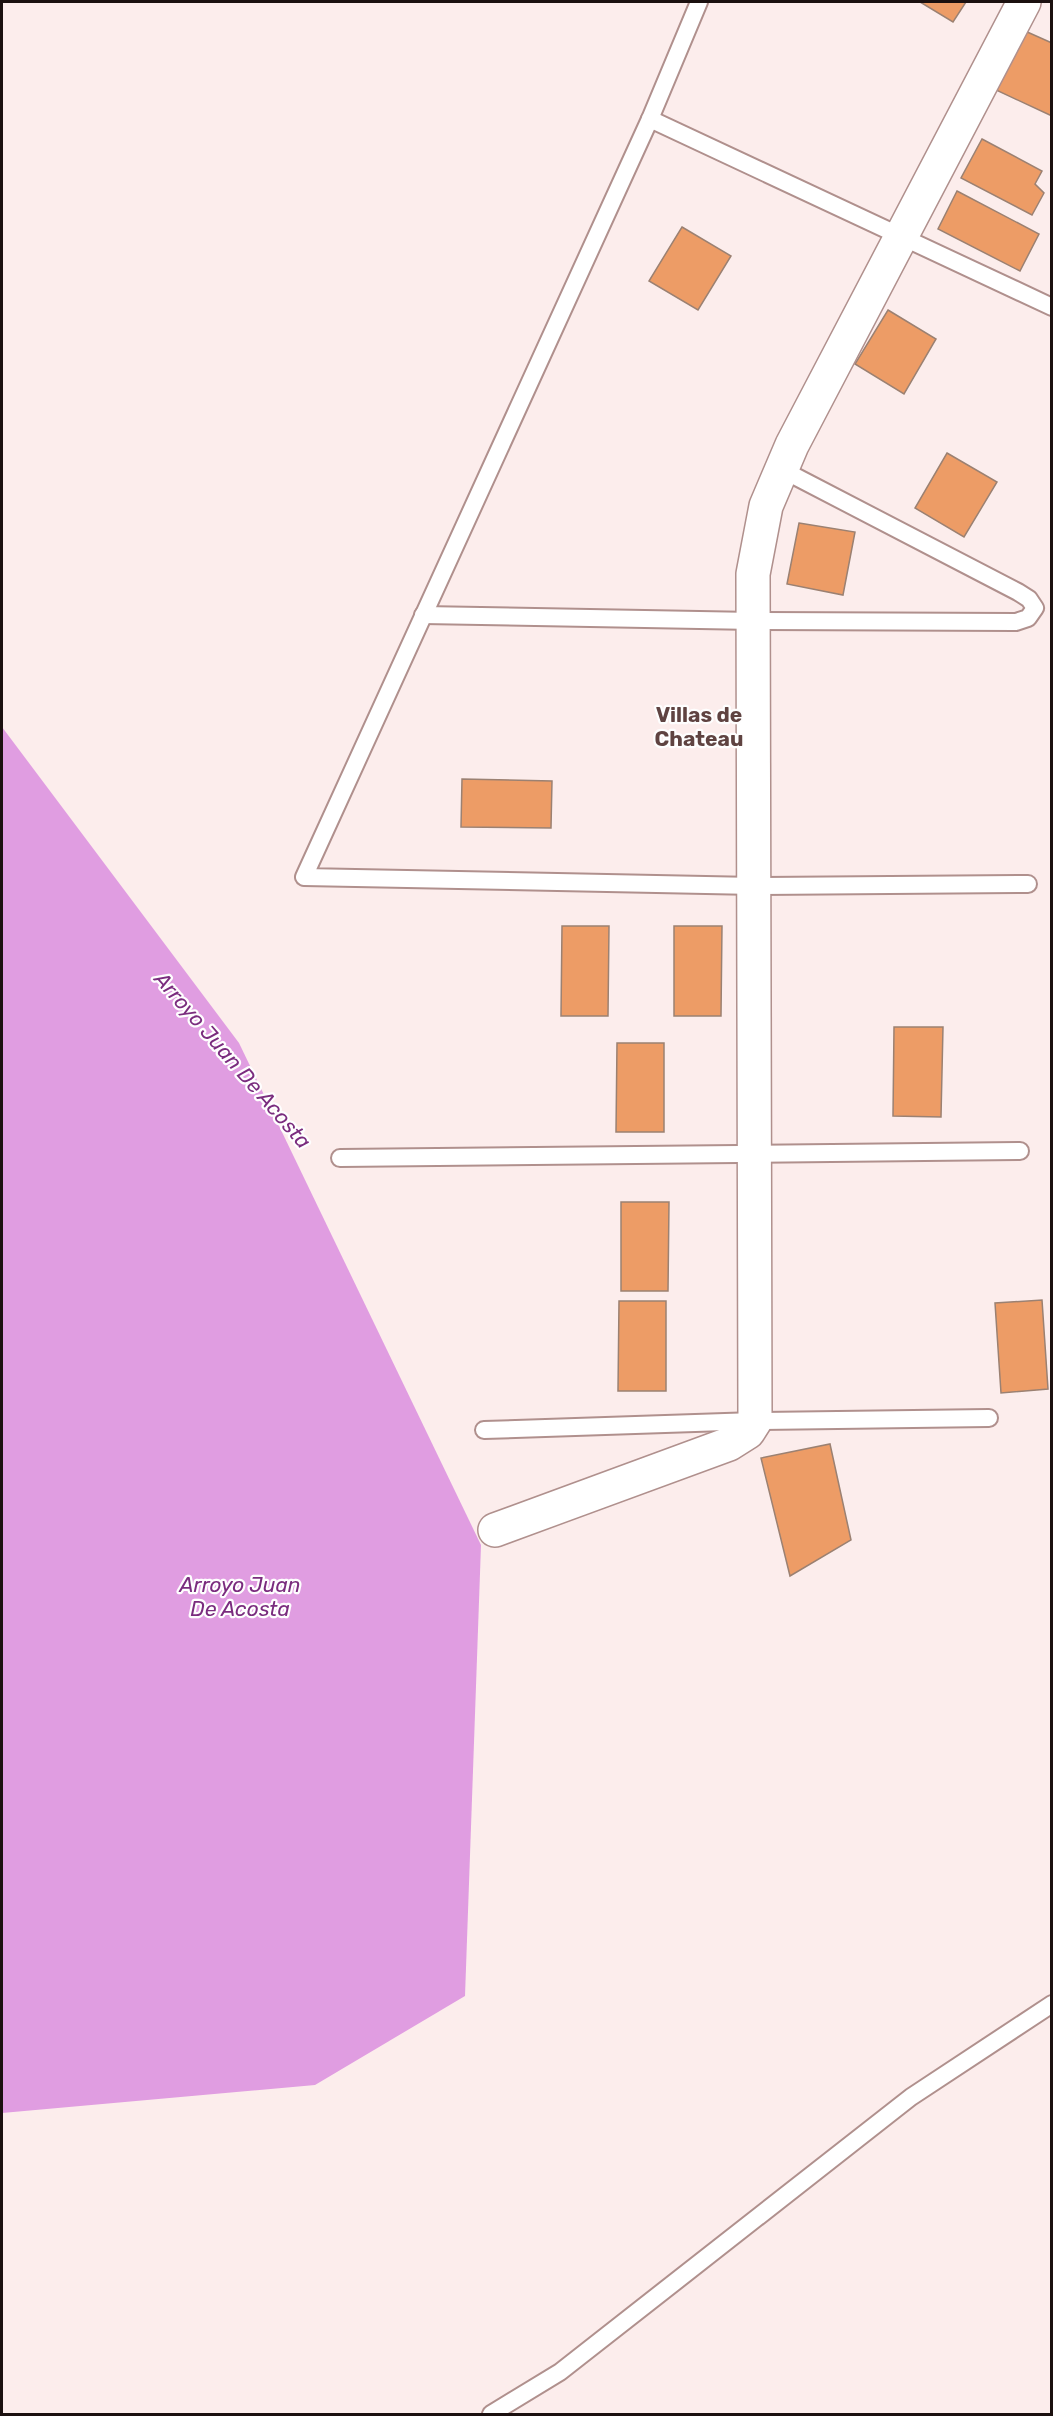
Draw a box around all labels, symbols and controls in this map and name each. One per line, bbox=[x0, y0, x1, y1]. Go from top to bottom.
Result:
district label: Villas de Chateau bbox=[655, 702, 743, 751]
water label: Arroyo Juan De Acosta bbox=[149, 966, 316, 1153]
water label: Arroyo Juan De Acosta bbox=[178, 1572, 301, 1621]

